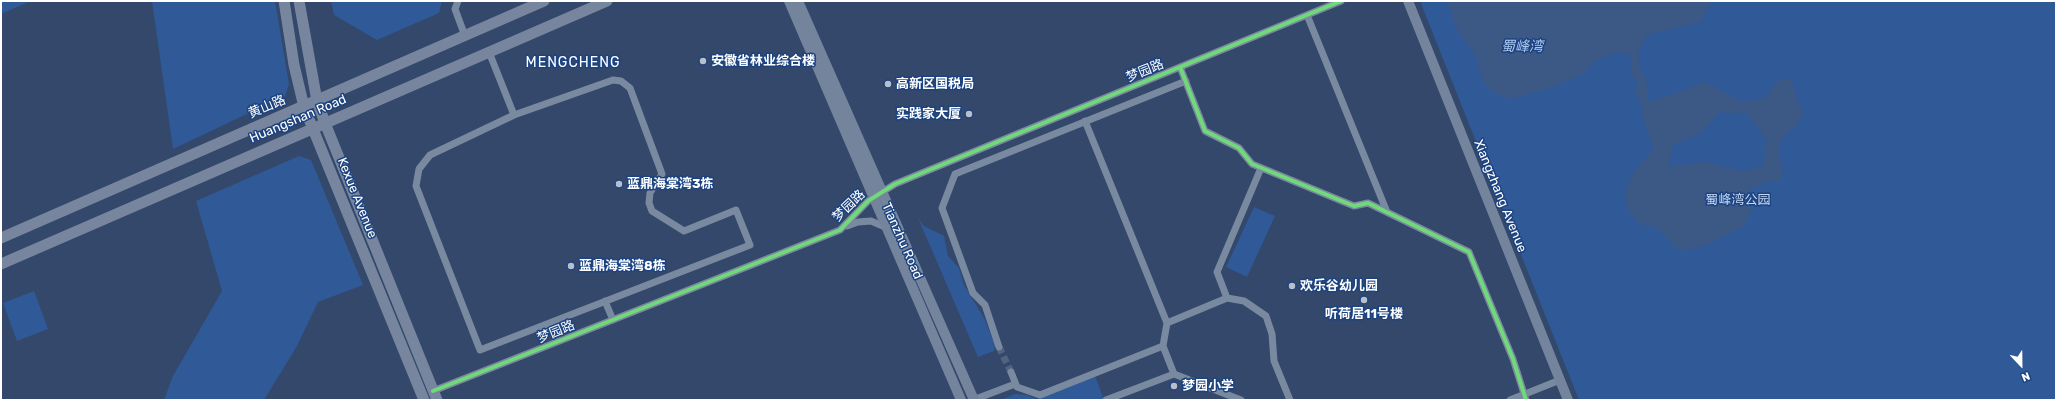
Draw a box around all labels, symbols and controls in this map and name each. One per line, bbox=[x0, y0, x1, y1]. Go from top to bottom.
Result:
water label: 蜀峰湾 bbox=[1501, 39, 1543, 55]
place label: 安徽省林业综合楼 bbox=[711, 53, 815, 69]
district label: MENGCHENG bbox=[526, 55, 620, 71]
marker: 安徽省林业综合楼 bbox=[698, 56, 708, 66]
street label: 梦园路 bbox=[1124, 56, 1166, 86]
place label: 高新区国税局 bbox=[896, 76, 974, 92]
marker: 高新区国税局 bbox=[883, 79, 893, 89]
street label: 黄山路 bbox=[246, 92, 288, 122]
street label: Huangshan Road bbox=[247, 92, 349, 146]
place label: 实践家大厦 bbox=[896, 106, 961, 122]
marker: 实践家大厦 bbox=[964, 109, 974, 119]
street label: Xiangzhang Avenue bbox=[1470, 137, 1530, 255]
street label: Kexue Avenue bbox=[334, 155, 380, 241]
place label: 蓝鼎海棠湾3栋 bbox=[627, 176, 714, 192]
marker: 蓝鼎海棠湾3栋 bbox=[614, 179, 624, 189]
street label: 梦园路 bbox=[830, 187, 868, 225]
park label: 蜀峰湾公园 bbox=[1706, 192, 1770, 208]
street label: Tianzhu Road bbox=[878, 200, 926, 282]
place label: 蓝鼎海棠湾8栋 bbox=[579, 258, 666, 274]
marker: 蓝鼎海棠湾8栋 bbox=[566, 261, 576, 271]
place label: 欢乐谷幼儿园 bbox=[1300, 278, 1378, 294]
marker: 欢乐谷幼儿园 bbox=[1287, 281, 1297, 291]
marker: 听荷居11号楼 bbox=[1359, 295, 1369, 305]
place label: 听荷居11号楼 bbox=[1325, 306, 1403, 322]
street label: 梦园路 bbox=[535, 317, 577, 347]
north arrow bbox=[2001, 345, 2041, 385]
text: N bbox=[2020, 369, 2032, 384]
place label: 梦园小学 bbox=[1182, 378, 1234, 394]
marker: 梦园小学 bbox=[1169, 381, 1179, 391]

